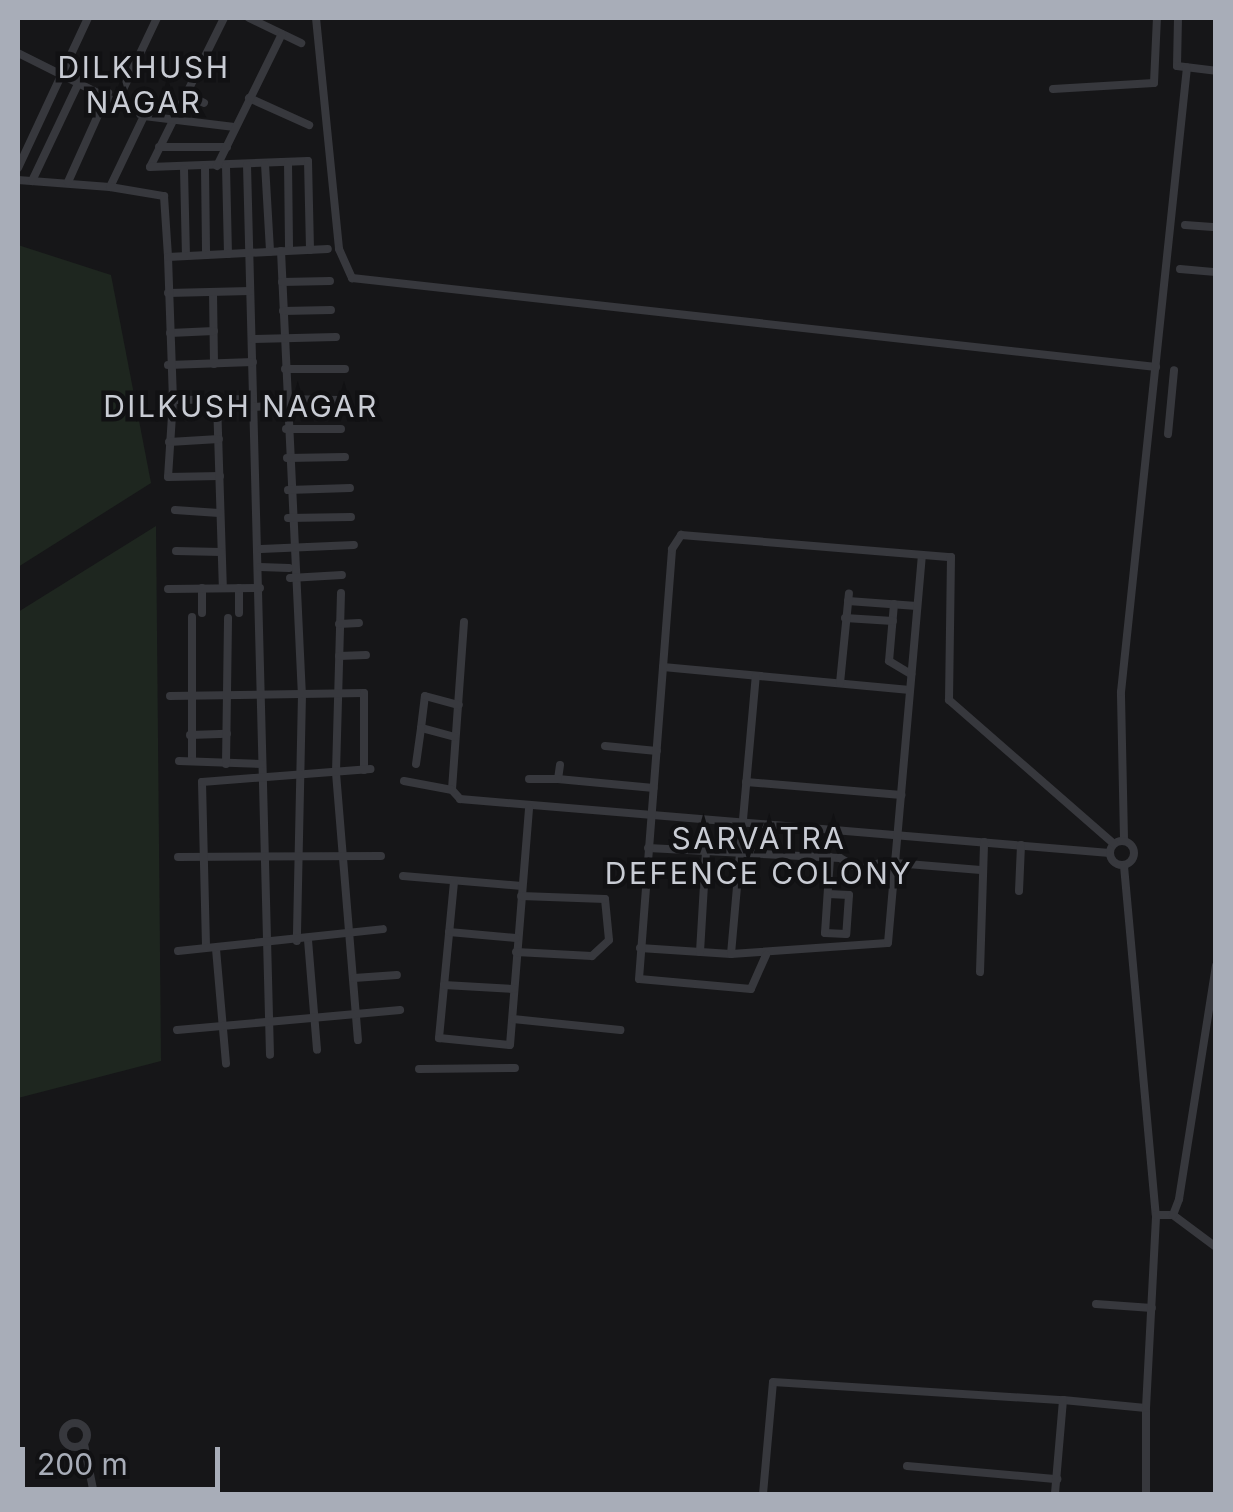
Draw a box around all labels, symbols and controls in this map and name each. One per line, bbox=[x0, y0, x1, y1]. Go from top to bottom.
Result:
district label: DILKHUSH NAGAR bbox=[58, 49, 230, 120]
district label: DILKUSH NAGAR bbox=[103, 388, 379, 424]
district label: SARVATRA DEFENCE COLONY bbox=[605, 820, 913, 890]
scale bar bbox=[25, 1427, 225, 1489]
text: 200 m bbox=[37, 1446, 128, 1482]

